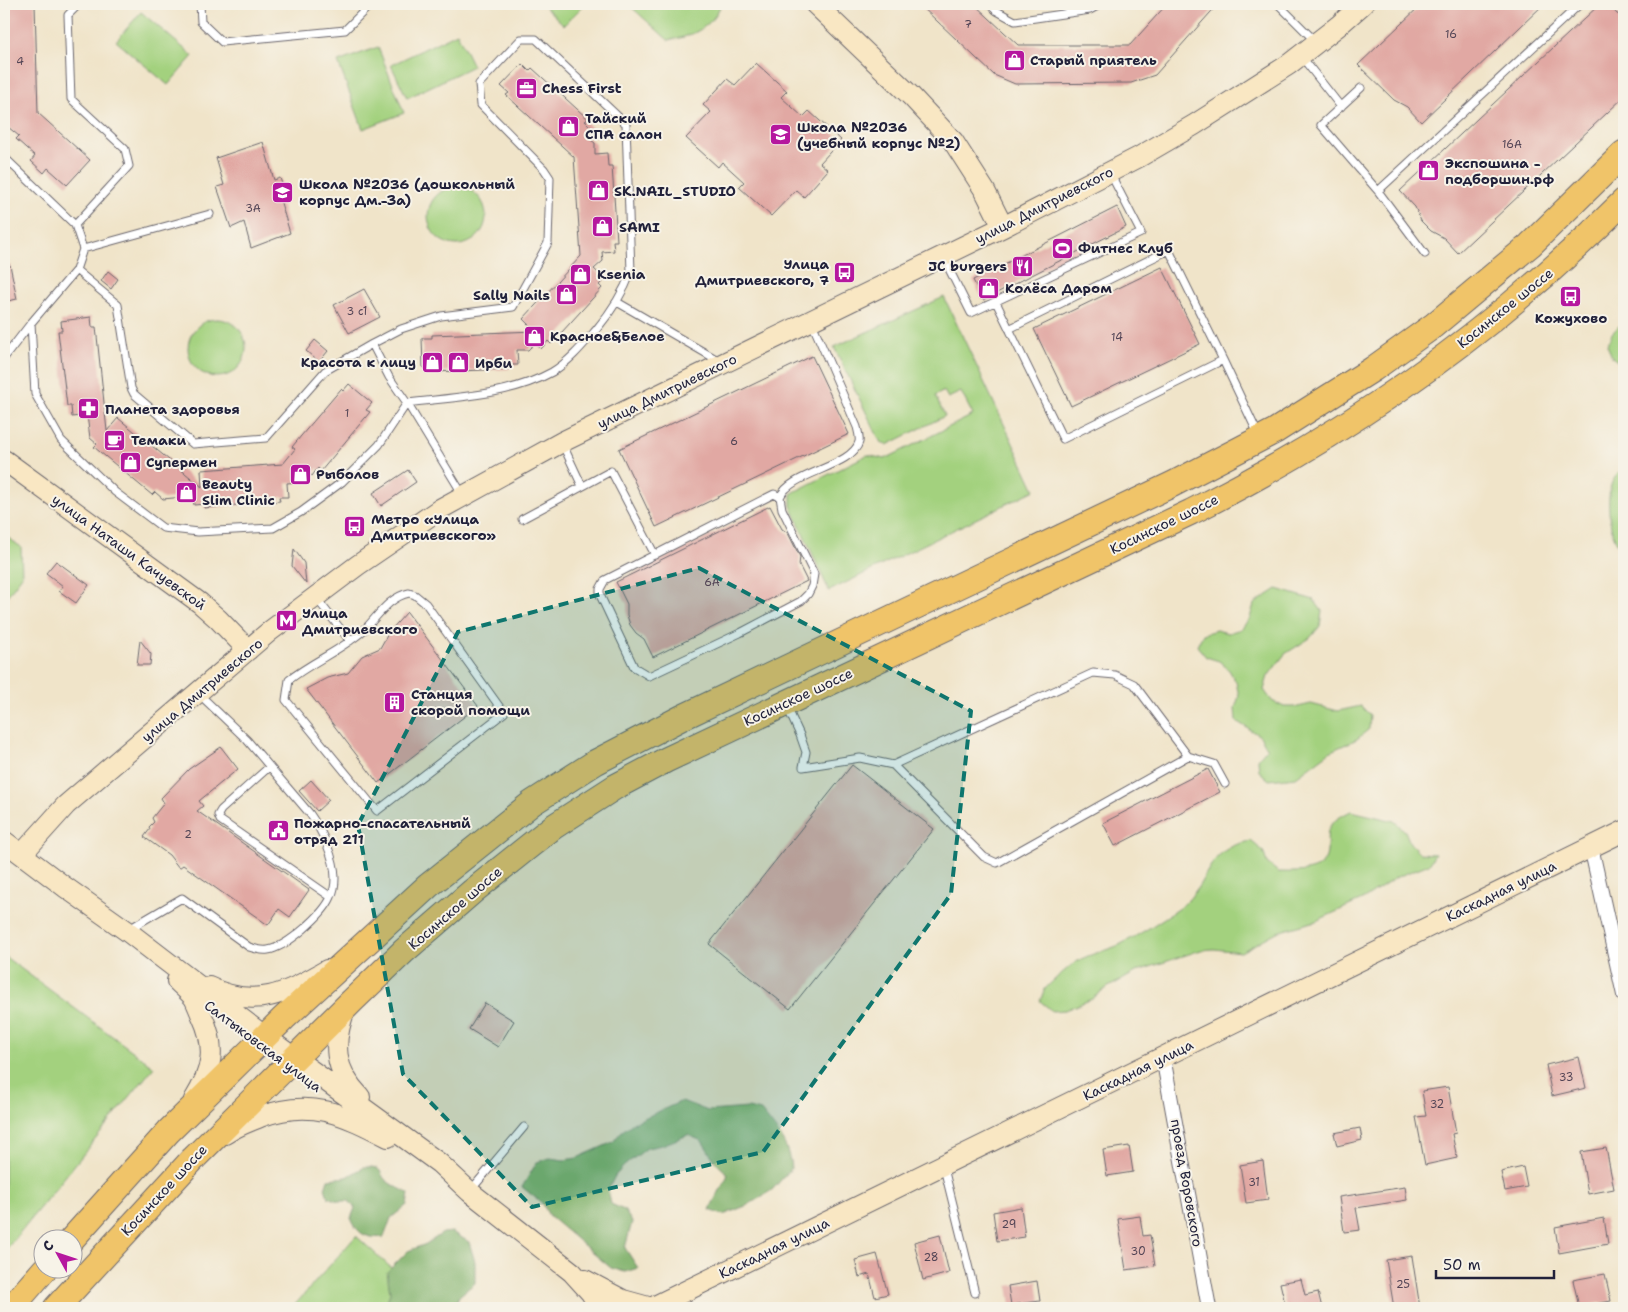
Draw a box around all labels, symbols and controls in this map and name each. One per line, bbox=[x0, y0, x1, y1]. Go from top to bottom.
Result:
house number: 7 bbox=[964, 17, 972, 32]
house number: 16 bbox=[1445, 27, 1457, 42]
shop icon: Старый приятель bbox=[1002, 48, 1026, 72]
place label: Старый приятель bbox=[1030, 51, 1157, 69]
house number: 4 bbox=[16, 54, 24, 69]
office icon: Chess First bbox=[514, 76, 538, 100]
place label: Chess First bbox=[542, 79, 622, 97]
place label: Тайский СПА салон bbox=[585, 109, 662, 143]
shop icon: Тайский СПА салон bbox=[557, 114, 581, 138]
place label: Школа №2036 (учебный корпус №2) bbox=[797, 118, 960, 152]
school or university icon: Школа №2036 (учебный корпус №2) bbox=[769, 123, 793, 147]
house number: 16А bbox=[1502, 137, 1522, 152]
place label: Экспошина - подборшин.рф bbox=[1445, 154, 1554, 188]
shop icon: Экспошина - подборшин.рф bbox=[1417, 159, 1441, 183]
street label: улица Дмитриевского bbox=[972, 162, 1116, 248]
place label: Школа №2036 (дошкольный корпус Дм.-3а) bbox=[299, 175, 515, 209]
shop icon: SK.NAIL_STUDIO bbox=[586, 179, 610, 203]
school or university icon: Школа №2036 (дошкольный корпус Дм.-3а) bbox=[271, 180, 295, 204]
place label: SK.NAIL_STUDIO bbox=[614, 182, 736, 200]
house number: 3А bbox=[245, 201, 261, 216]
shop icon: SAMI bbox=[591, 215, 615, 239]
place label: SAMI bbox=[619, 218, 660, 236]
sports icon: Фитнес Клуб bbox=[1050, 236, 1074, 260]
place label: Фитнес Клуб bbox=[1078, 239, 1173, 257]
restaurant icon: JC burgers bbox=[1011, 254, 1035, 278]
place label: Улица Дмитриевского, 7 bbox=[695, 255, 829, 289]
place label: JC burgers bbox=[928, 257, 1007, 275]
bus stop icon: Улица Дмитриевского, 7 bbox=[833, 260, 857, 284]
shop icon: Ksenia bbox=[569, 262, 593, 286]
street label: Косинское шоссе bbox=[1453, 264, 1557, 352]
place label: Ksenia bbox=[597, 265, 646, 283]
shop icon: Колёса Даром bbox=[977, 276, 1001, 300]
place label: Колёса Даром bbox=[1005, 279, 1112, 297]
shop icon: Sally Nails bbox=[554, 283, 578, 307]
bus stop icon: Кожухово bbox=[1559, 284, 1583, 308]
place label: Sally Nails bbox=[473, 286, 550, 304]
house number: 3 с1 bbox=[347, 304, 367, 319]
place label: Кожухово bbox=[1535, 309, 1607, 327]
shop icon: Красное&Белое bbox=[522, 324, 546, 348]
place label: Красное&Белое bbox=[550, 327, 665, 345]
house number: 14 bbox=[1111, 330, 1123, 345]
street label: улица Дмитриевского bbox=[594, 349, 740, 433]
shop icon: Красота к лицу bbox=[420, 350, 444, 374]
shop icon: Ирби bbox=[447, 351, 471, 375]
place label: Красота к лицу bbox=[301, 353, 416, 371]
place label: Ирби bbox=[475, 354, 512, 372]
pharmacy icon: Планета здоровья bbox=[77, 397, 101, 421]
place label: Планета здоровья bbox=[105, 400, 240, 418]
house number: 1 bbox=[345, 406, 349, 421]
cafe icon: Темаки bbox=[103, 428, 127, 452]
place label: Темаки bbox=[131, 431, 186, 449]
house number: 6 bbox=[730, 434, 738, 449]
shop icon: Супермен bbox=[118, 450, 142, 474]
place label: Супермен bbox=[146, 453, 217, 471]
shop icon: Рыболов bbox=[288, 462, 312, 486]
place label: Рыболов bbox=[316, 465, 379, 483]
place label: Beauty Slim Clinic bbox=[202, 475, 275, 509]
shop icon: Beauty Slim Clinic bbox=[174, 480, 198, 504]
street label: улица Наташи Качуевской bbox=[48, 490, 210, 614]
street label: Косинское шоссе bbox=[1107, 490, 1221, 558]
place label: Метро «Улица Дмитриевского» bbox=[371, 510, 497, 544]
bus stop icon: Метро «Улица Дмитриевского» bbox=[343, 515, 367, 539]
house number: 6А bbox=[704, 575, 720, 590]
place label: Улица Дмитриевского bbox=[302, 604, 418, 638]
metro station icon: Улица Дмитриевского bbox=[274, 609, 298, 633]
street label: улица Дмитриевского bbox=[138, 634, 266, 746]
street label: Косинское шоссе bbox=[741, 664, 855, 730]
place label: Станция скорой помощи bbox=[411, 685, 530, 719]
building icon: Станция скорой помощи bbox=[383, 690, 407, 714]
place label: Пожарно-спасательный отряд 211 bbox=[294, 814, 471, 848]
public building icon: Пожарно-спасательный отряд 211 bbox=[266, 819, 290, 843]
house number: 2 bbox=[184, 827, 192, 842]
street label: Каскадная улица bbox=[1443, 856, 1559, 926]
street label: Косинское шоссе bbox=[404, 862, 506, 954]
street label: Салтыковская улица bbox=[201, 996, 326, 1096]
street label: Каскадная улица bbox=[1080, 1035, 1196, 1105]
house number: 33 bbox=[1559, 1070, 1573, 1085]
house number: 32 bbox=[1430, 1097, 1444, 1112]
street label: проезд Воровского bbox=[1167, 1118, 1207, 1248]
street label: Косинское шоссе bbox=[117, 1141, 211, 1239]
house number: 31 bbox=[1248, 1175, 1260, 1190]
street label: Каскадная улица bbox=[716, 1213, 832, 1283]
house number: 29 bbox=[1002, 1217, 1016, 1232]
north arrow bbox=[32, 1230, 82, 1280]
text: С bbox=[38, 1237, 58, 1255]
house number: 30 bbox=[1130, 1244, 1146, 1259]
scale bar bbox=[1436, 1247, 1553, 1279]
house number: 28 bbox=[923, 1250, 939, 1265]
text: 50 m bbox=[1443, 1255, 1481, 1275]
house number: 25 bbox=[1396, 1277, 1410, 1292]

